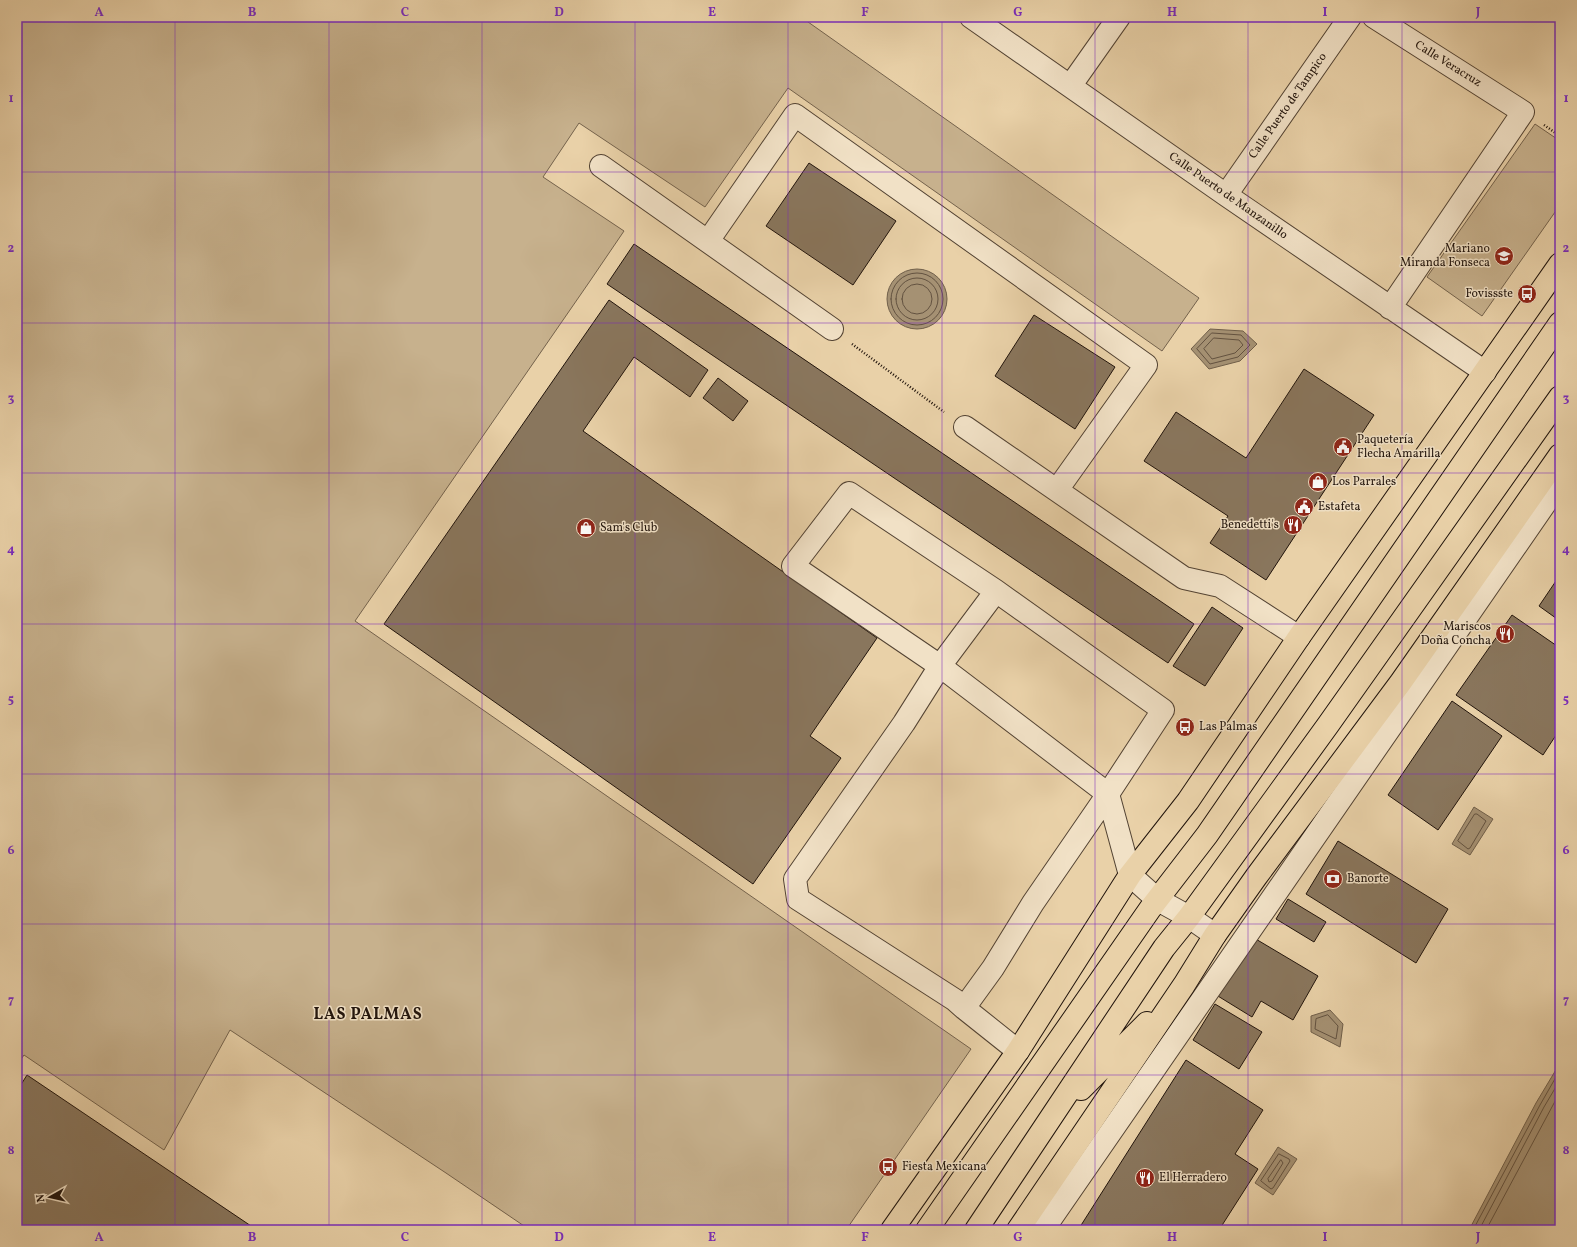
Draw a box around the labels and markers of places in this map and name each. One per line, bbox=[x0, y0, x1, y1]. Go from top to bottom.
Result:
place label: Mariano Miranda Fonseca bbox=[1400, 241, 1490, 271]
school or university icon: Mariano Miranda Fonseca bbox=[1493, 245, 1515, 267]
bus stop icon: Fovissste bbox=[1516, 283, 1538, 305]
place label: Fovissste bbox=[1465, 286, 1513, 302]
place label: Paquetería Flecha Amarilla bbox=[1357, 432, 1440, 462]
public building icon: Paquetería Flecha Amarilla bbox=[1332, 436, 1354, 458]
shop icon: Los Parrales bbox=[1307, 471, 1329, 493]
place label: Los Parrales bbox=[1332, 474, 1396, 490]
public building icon: Estafeta bbox=[1293, 496, 1315, 518]
place label: Estafeta bbox=[1318, 499, 1361, 515]
restaurant icon: Benedetti's bbox=[1282, 514, 1304, 536]
shop icon: Sam's Club bbox=[575, 517, 597, 539]
place label: Benedetti's bbox=[1221, 517, 1279, 533]
place label: Sam's Club bbox=[600, 520, 658, 536]
place label: Mariscos Doña Concha bbox=[1421, 619, 1491, 649]
restaurant icon: Mariscos Doña Concha bbox=[1494, 623, 1516, 645]
bus stop icon: Las Palmas bbox=[1174, 716, 1196, 738]
place label: Las Palmas bbox=[1199, 719, 1258, 735]
bank icon: Banorte bbox=[1322, 868, 1344, 890]
place label: Banorte bbox=[1347, 871, 1389, 887]
bus stop icon: Fiesta Mexicana bbox=[877, 1156, 899, 1178]
place label: Fiesta Mexicana bbox=[902, 1159, 986, 1175]
restaurant icon: El Herradero bbox=[1134, 1167, 1156, 1189]
place label: El Herradero bbox=[1159, 1170, 1227, 1186]

